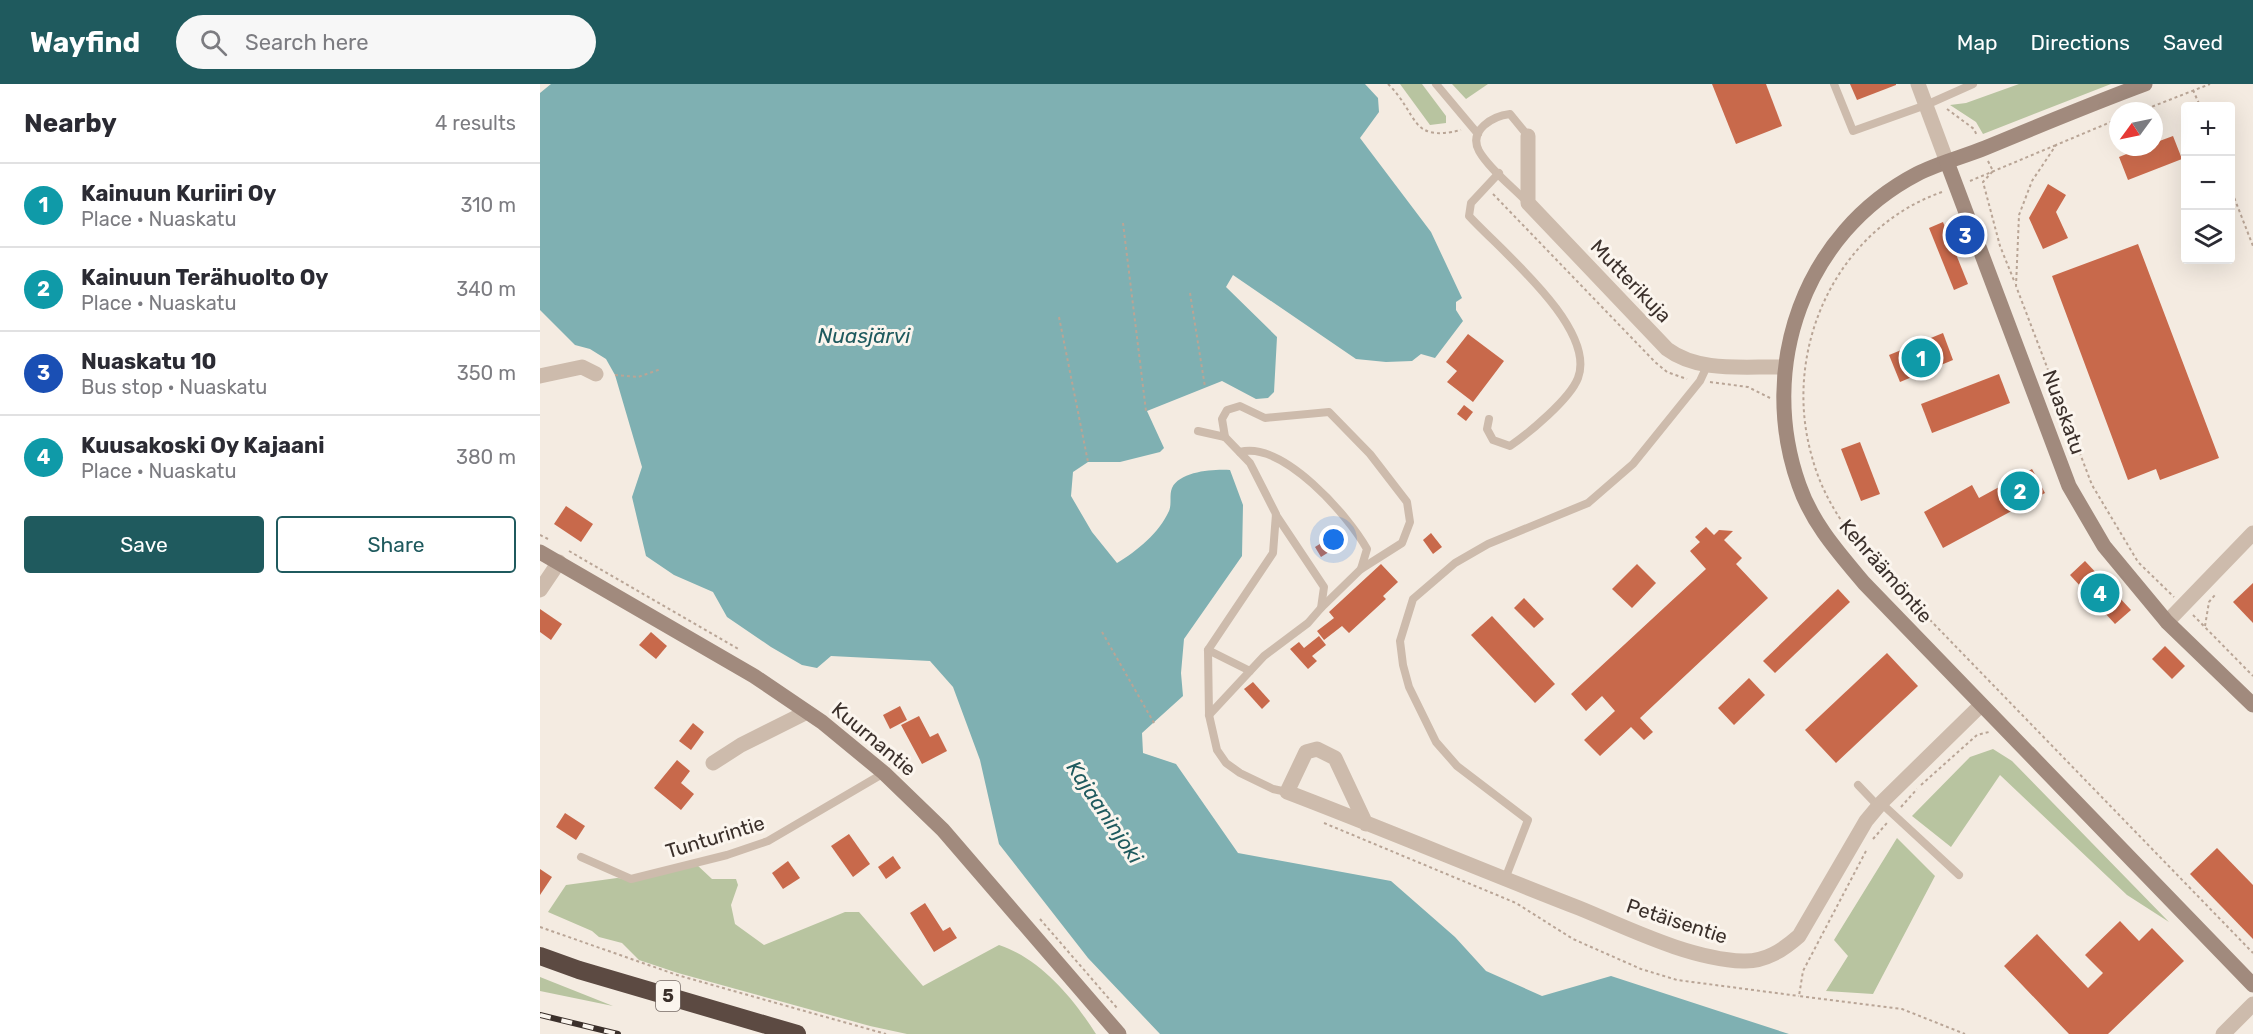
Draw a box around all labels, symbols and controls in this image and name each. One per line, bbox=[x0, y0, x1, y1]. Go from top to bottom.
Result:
search box bbox=[176, 15, 596, 69]
text: Wayfind bbox=[30, 26, 140, 59]
icon: search bbox=[197, 26, 230, 59]
text: Search here bbox=[245, 29, 369, 56]
text: Map bbox=[1957, 30, 1998, 55]
text: Directions bbox=[2031, 30, 2130, 55]
text: Saved bbox=[2163, 30, 2223, 55]
north arrow bbox=[2109, 102, 2163, 156]
map controls bbox=[2181, 102, 2235, 264]
button: + bbox=[2181, 102, 2235, 156]
text: Nearby bbox=[24, 108, 117, 139]
text: 4 results bbox=[435, 111, 516, 135]
button: − bbox=[2181, 156, 2235, 210]
text: Kainuun Kuriiri Oy bbox=[81, 180, 276, 207]
text: 1 bbox=[39, 193, 48, 217]
text: 310 m bbox=[460, 193, 516, 217]
text: Place · Nuaskatu bbox=[81, 207, 236, 231]
button: layers bbox=[2181, 210, 2235, 264]
pin: 3 bbox=[1946, 212, 1984, 258]
street label: Mutterikuja bbox=[1586, 235, 1676, 327]
text: Kainuun Terähuolto Oy bbox=[81, 264, 328, 291]
text: 2 bbox=[37, 277, 50, 301]
text: 340 m bbox=[456, 277, 516, 301]
text: Place · Nuaskatu bbox=[81, 291, 236, 315]
water label: Nuasjärvi bbox=[818, 323, 911, 348]
pin: 1 bbox=[1902, 336, 1940, 380]
text: Nuaskatu 10 bbox=[81, 348, 217, 375]
text: 3 bbox=[37, 361, 50, 385]
text: 350 m bbox=[457, 361, 516, 385]
street label: Nuaskatu bbox=[2038, 366, 2090, 458]
text: Bus stop · Nuaskatu bbox=[81, 375, 267, 399]
text: Kuusakoski Oy Kajaani bbox=[81, 432, 324, 459]
text: 4 bbox=[37, 445, 50, 469]
text: 380 m bbox=[456, 445, 516, 469]
text: Place · Nuaskatu bbox=[81, 459, 236, 483]
pin: 2 bbox=[2000, 468, 2040, 514]
street label: Kehräämöntie bbox=[1834, 514, 1938, 628]
button: Save bbox=[24, 516, 264, 573]
button: Share bbox=[276, 516, 516, 573]
your location bbox=[1319, 525, 1348, 554]
pin: 4 bbox=[2080, 570, 2120, 616]
street label: Kuurnantie bbox=[827, 697, 921, 781]
water label: Kajaaninjoki bbox=[1061, 756, 1149, 869]
street label: Tunturintie bbox=[663, 811, 767, 863]
street label: Petäisentie bbox=[1623, 893, 1731, 949]
road number: 5 bbox=[656, 981, 680, 1011]

